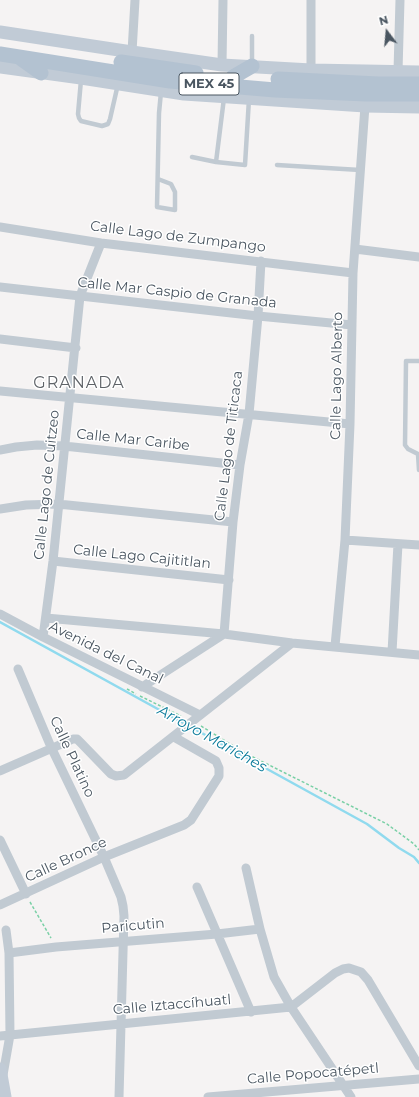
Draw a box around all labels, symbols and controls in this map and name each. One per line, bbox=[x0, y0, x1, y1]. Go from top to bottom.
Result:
north arrow bbox=[367, 12, 407, 52]
text: N bbox=[377, 13, 390, 28]
road number: MEX 45 bbox=[179, 73, 239, 95]
street label: Calle Lago de Zumpango bbox=[89, 218, 267, 256]
street label: Calle Mar Caspio de Granada bbox=[76, 274, 278, 312]
street label: Calle Lago Alberto bbox=[327, 312, 347, 440]
street label: Calle Lago de Titicaca bbox=[211, 370, 247, 522]
district label: GRANADA bbox=[33, 373, 125, 393]
street label: Calle Lago de Cuitzeo bbox=[31, 409, 63, 561]
street label: Calle Mar Caribe bbox=[75, 426, 191, 454]
street label: Calle Lago Cajititlan bbox=[72, 541, 212, 573]
street label: Avenida del Canal bbox=[46, 618, 166, 688]
water label: Arroyo Mariches bbox=[154, 702, 270, 776]
street label: Calle Platino bbox=[46, 714, 98, 800]
street label: Calle Bronce bbox=[22, 834, 110, 886]
street label: Paricutin bbox=[101, 915, 165, 937]
street label: Calle Iztaccíhuatl bbox=[112, 991, 232, 1019]
street label: Calle Popocatépetl bbox=[246, 1060, 380, 1088]

